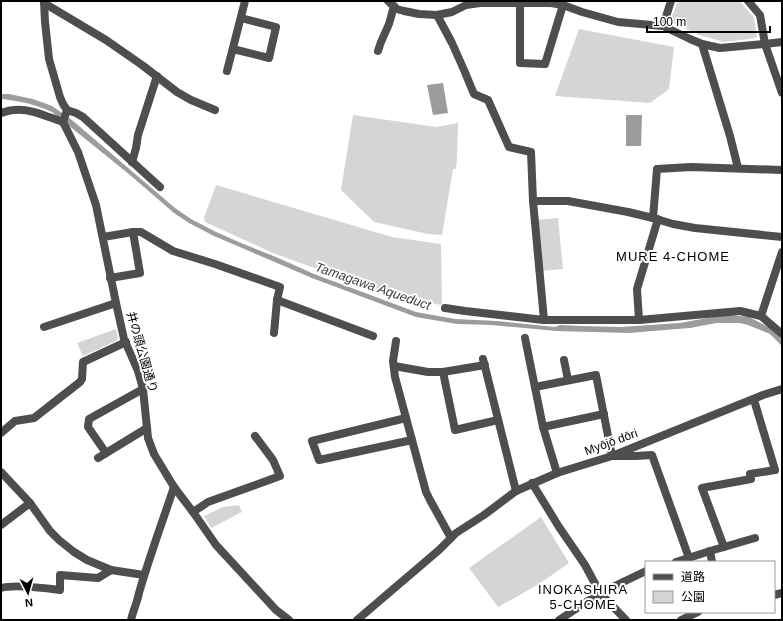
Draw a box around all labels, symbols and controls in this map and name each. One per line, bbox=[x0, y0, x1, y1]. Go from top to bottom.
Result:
scale bar bbox=[647, 8, 770, 34]
text: 100 m bbox=[653, 15, 686, 29]
district label: MURE 4-CHOME bbox=[616, 249, 730, 264]
water label: Tamagawa Aqueduct bbox=[313, 259, 434, 313]
street label: 井の頭公園通り bbox=[124, 310, 160, 394]
street label: Myōjō dōri bbox=[583, 426, 639, 458]
legend bbox=[645, 561, 775, 613]
text: 道路 bbox=[681, 570, 705, 584]
north arrow bbox=[8, 573, 48, 613]
district label: INOKASHIRA 5-CHOME bbox=[538, 582, 628, 612]
text: 公園 bbox=[681, 590, 705, 604]
text: N bbox=[24, 597, 34, 609]

